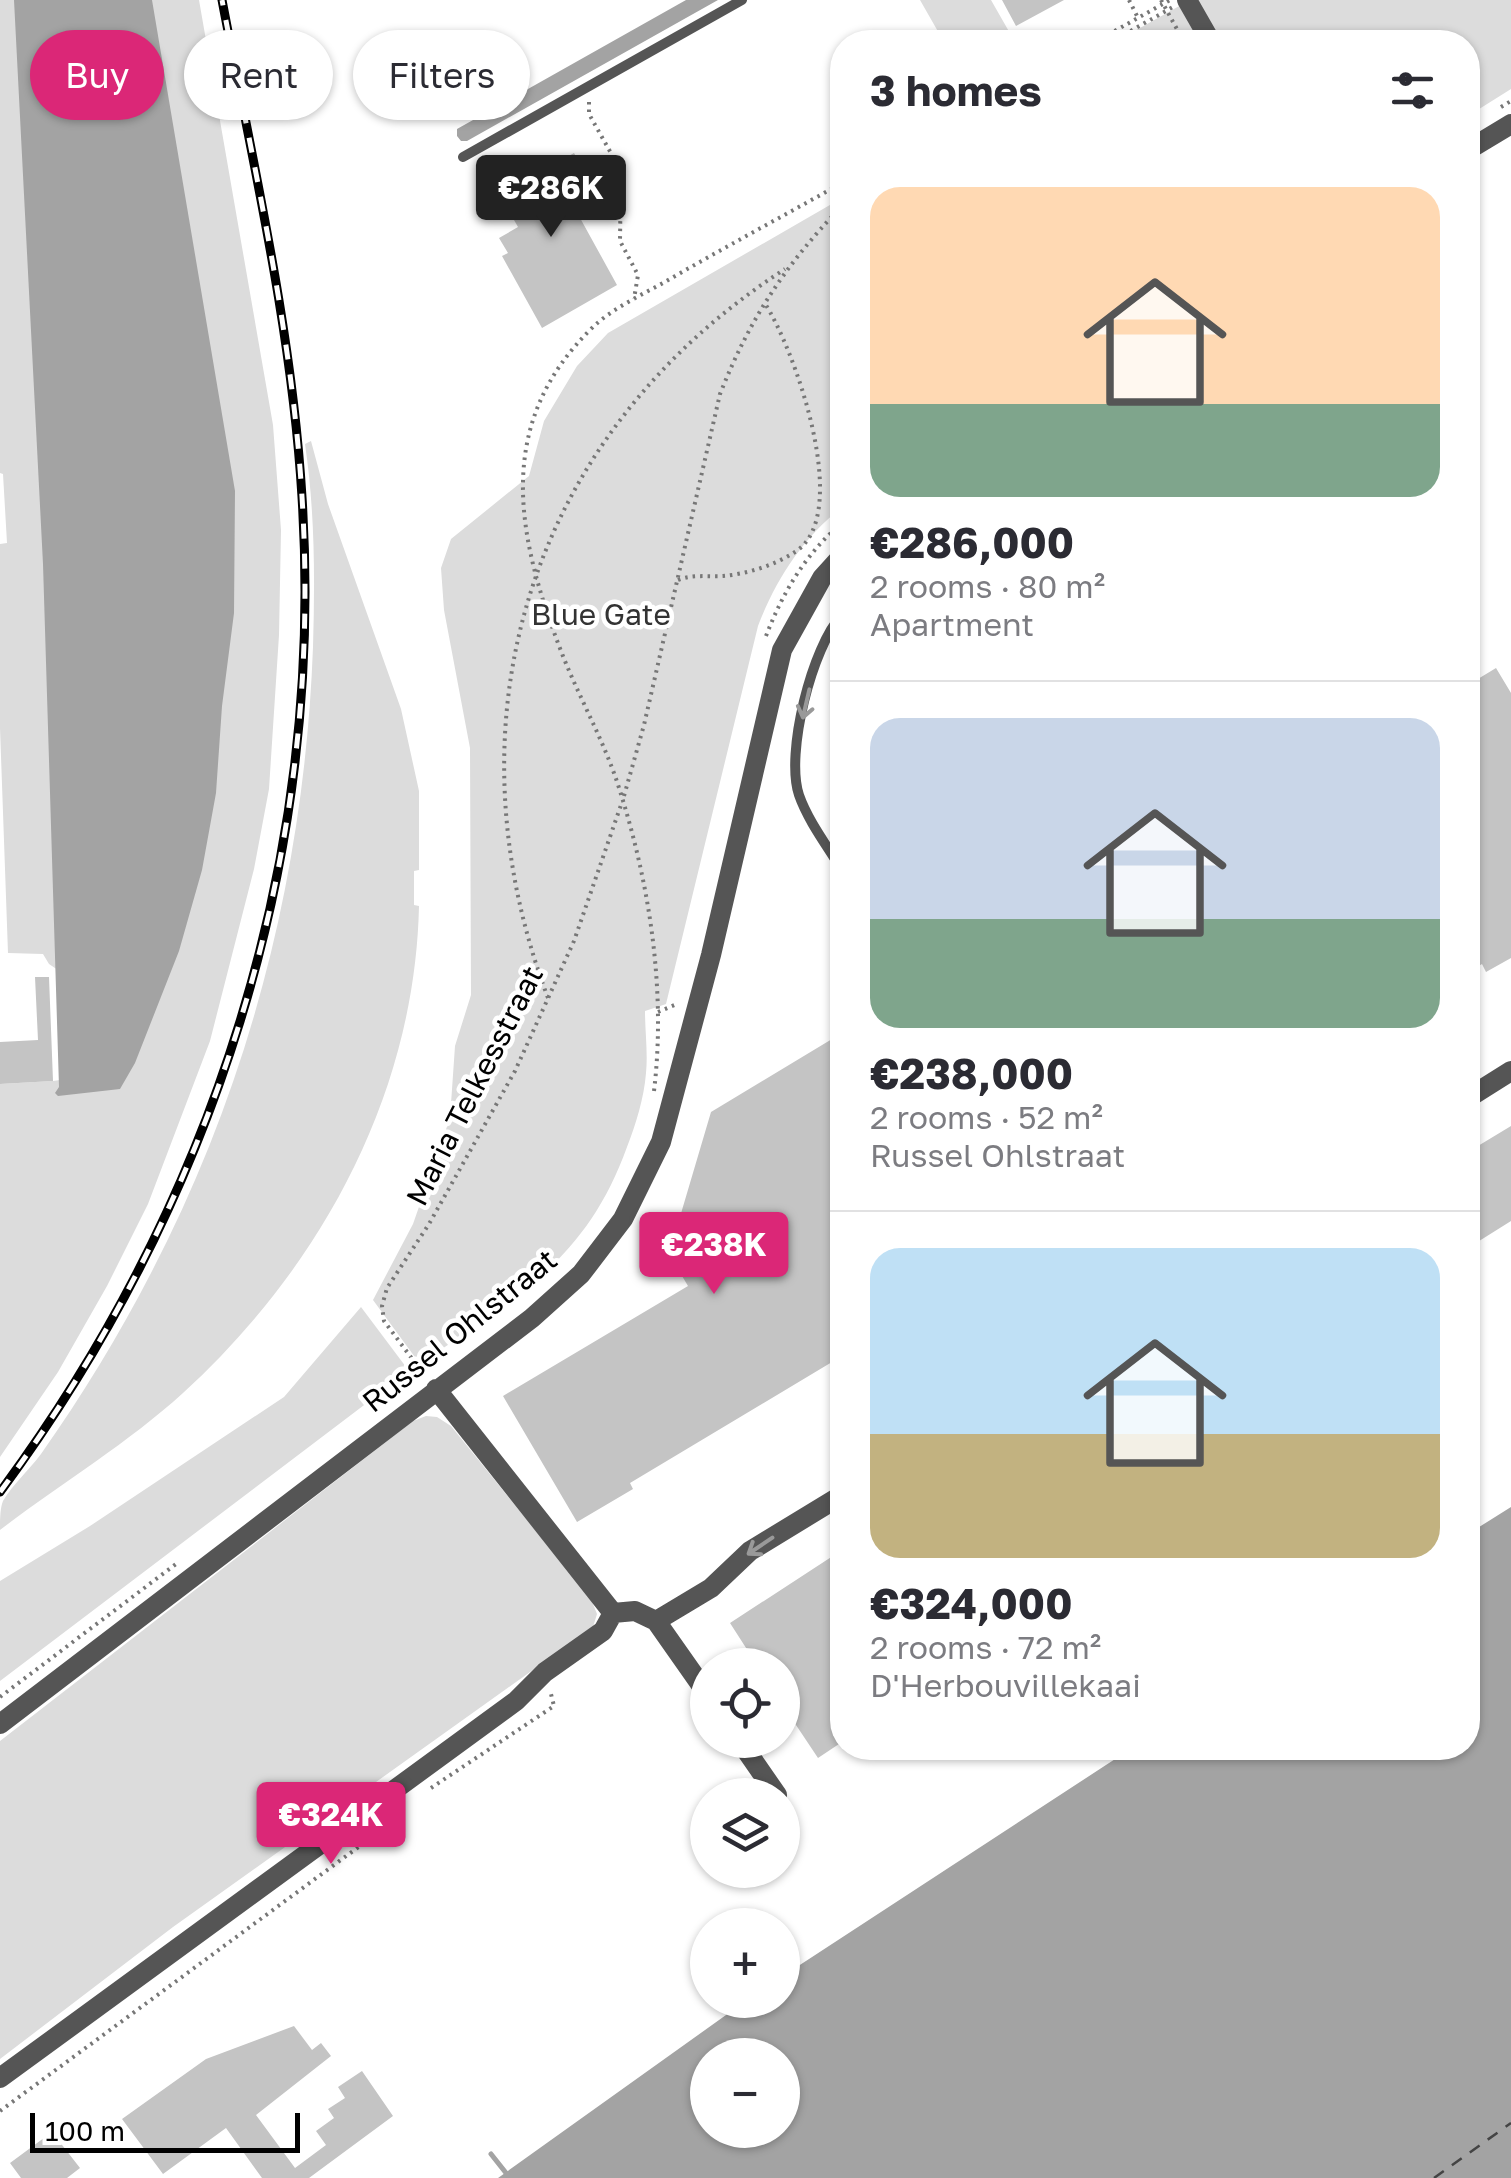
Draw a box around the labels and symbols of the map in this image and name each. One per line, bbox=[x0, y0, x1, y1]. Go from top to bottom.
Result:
pin: €286K bbox=[481, 155, 621, 240]
park label: Blue Gate bbox=[531, 596, 671, 632]
one-way arrow bbox=[796, 687, 814, 719]
street label: Maria Telkesstraat bbox=[398, 960, 550, 1212]
pin: €238K bbox=[644, 1212, 784, 1297]
street label: Russel Ohlstraat bbox=[355, 1241, 564, 1420]
one-way arrow bbox=[746, 1535, 774, 1556]
pin: €324K bbox=[261, 1782, 401, 1867]
scale bar bbox=[30, 2108, 300, 2152]

